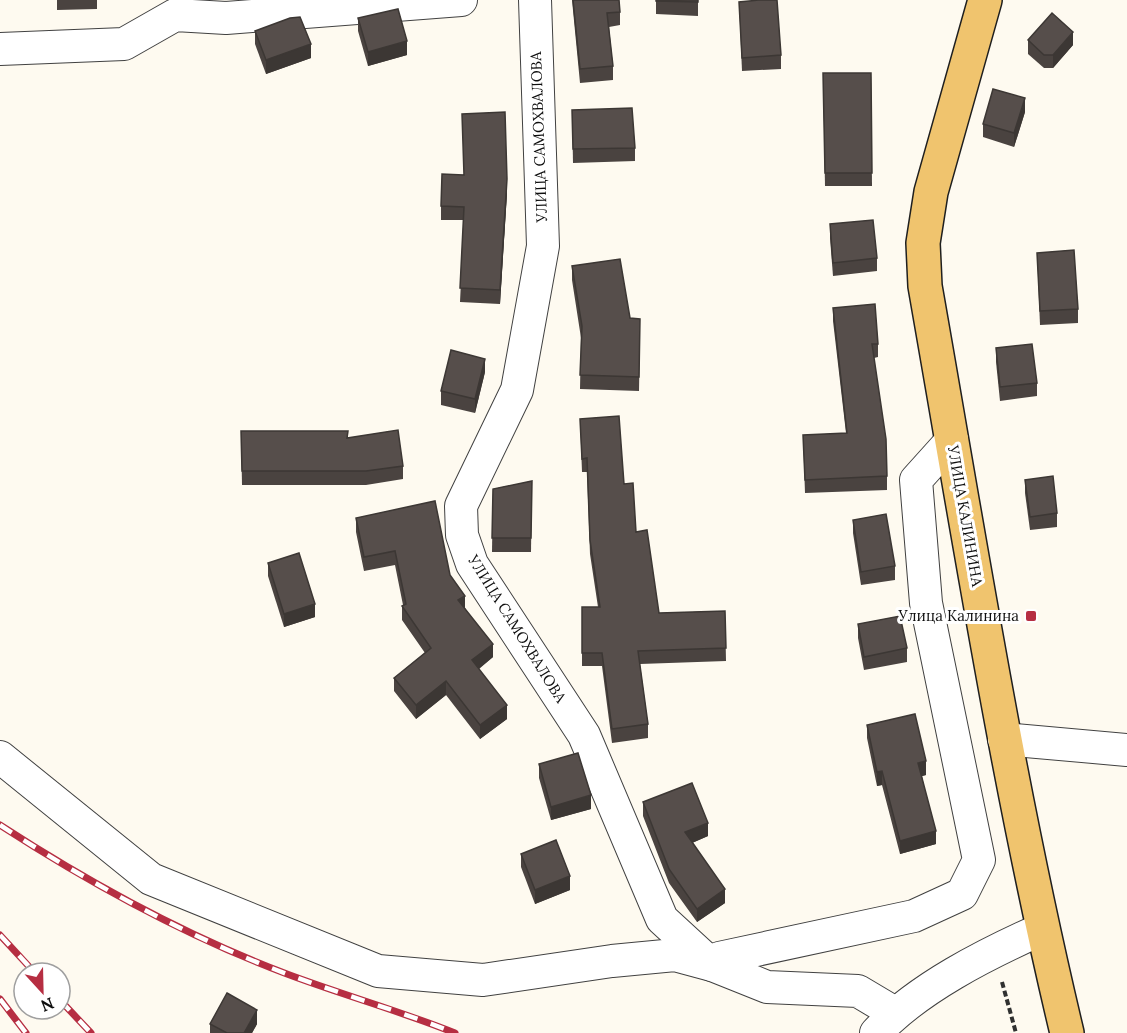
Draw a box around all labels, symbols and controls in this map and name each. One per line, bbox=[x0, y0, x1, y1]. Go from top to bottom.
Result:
street label: УЛИЦА САМОХВАЛОВА bbox=[526, 51, 551, 224]
street label: УЛИЦА КАЛИНИНА bbox=[944, 443, 987, 588]
street label: УЛИЦА САМОХВАЛОВА bbox=[464, 550, 571, 707]
place label: Улица Калинина bbox=[898, 606, 1019, 625]
marker: Улица Калинина bbox=[1024, 609, 1038, 623]
north arrow bbox=[12, 961, 72, 1021]
text: N bbox=[38, 993, 57, 1016]

